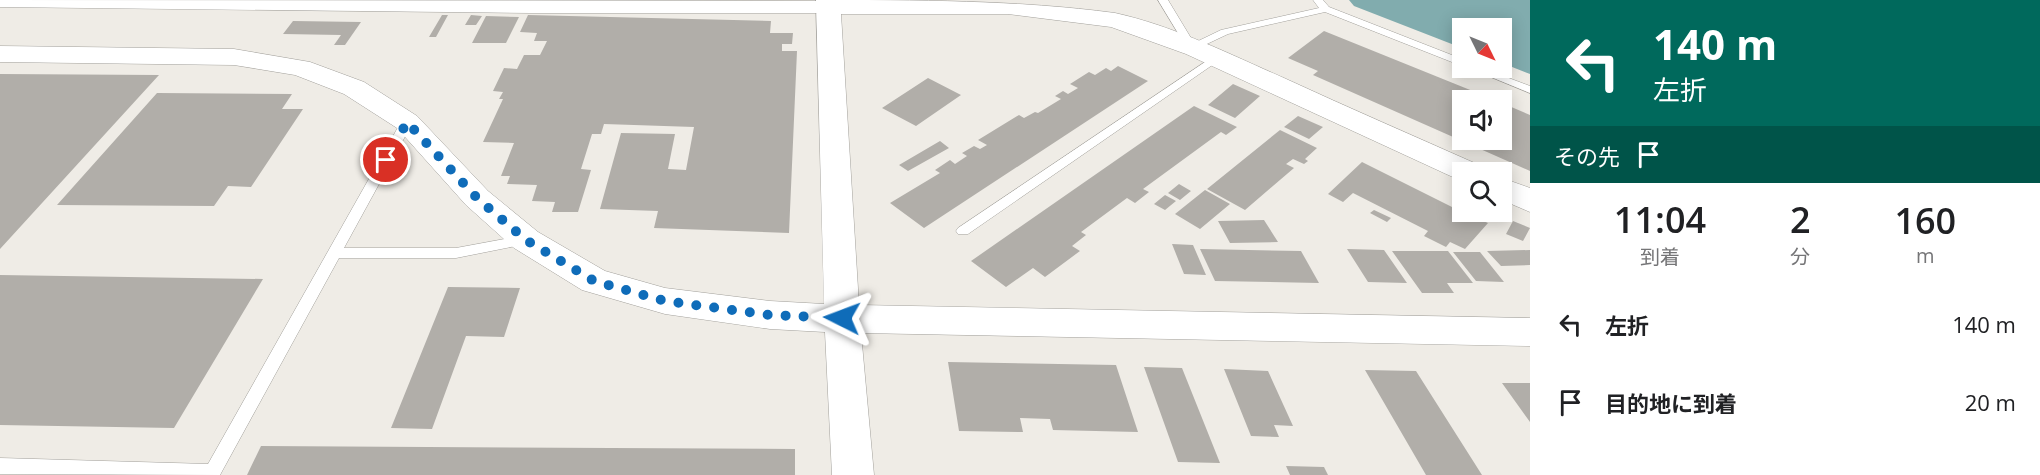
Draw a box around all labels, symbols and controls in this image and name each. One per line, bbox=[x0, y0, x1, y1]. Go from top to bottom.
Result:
text: 140 m bbox=[1653, 15, 1777, 72]
north arrow bbox=[1452, 18, 1512, 78]
map controls bbox=[1452, 18, 1512, 222]
icon: left bbox=[1554, 24, 1632, 102]
text: 左折 bbox=[1653, 71, 1707, 108]
button: sound bbox=[1452, 90, 1512, 150]
pin bbox=[360, 134, 411, 185]
icon: arrive bbox=[1632, 138, 1665, 171]
text: その先 bbox=[1554, 141, 1620, 171]
icon: arrive bbox=[369, 143, 402, 176]
button: search bbox=[1452, 162, 1512, 222]
text: 11:04 bbox=[1614, 195, 1706, 244]
text: 2 bbox=[1790, 195, 1811, 244]
text: 160 bbox=[1894, 196, 1956, 245]
text: m bbox=[1916, 242, 1935, 269]
text: 到着 bbox=[1640, 243, 1680, 270]
text: 分 bbox=[1790, 243, 1810, 270]
position arrow bbox=[810, 286, 874, 350]
icon: left bbox=[1554, 308, 1587, 341]
text: 140 m bbox=[1952, 309, 2016, 339]
text: 左折 bbox=[1605, 310, 1649, 340]
icon: arrive bbox=[1554, 386, 1587, 419]
text: 20 m bbox=[1965, 387, 2016, 417]
text: 目的地に到着 bbox=[1605, 388, 1737, 418]

